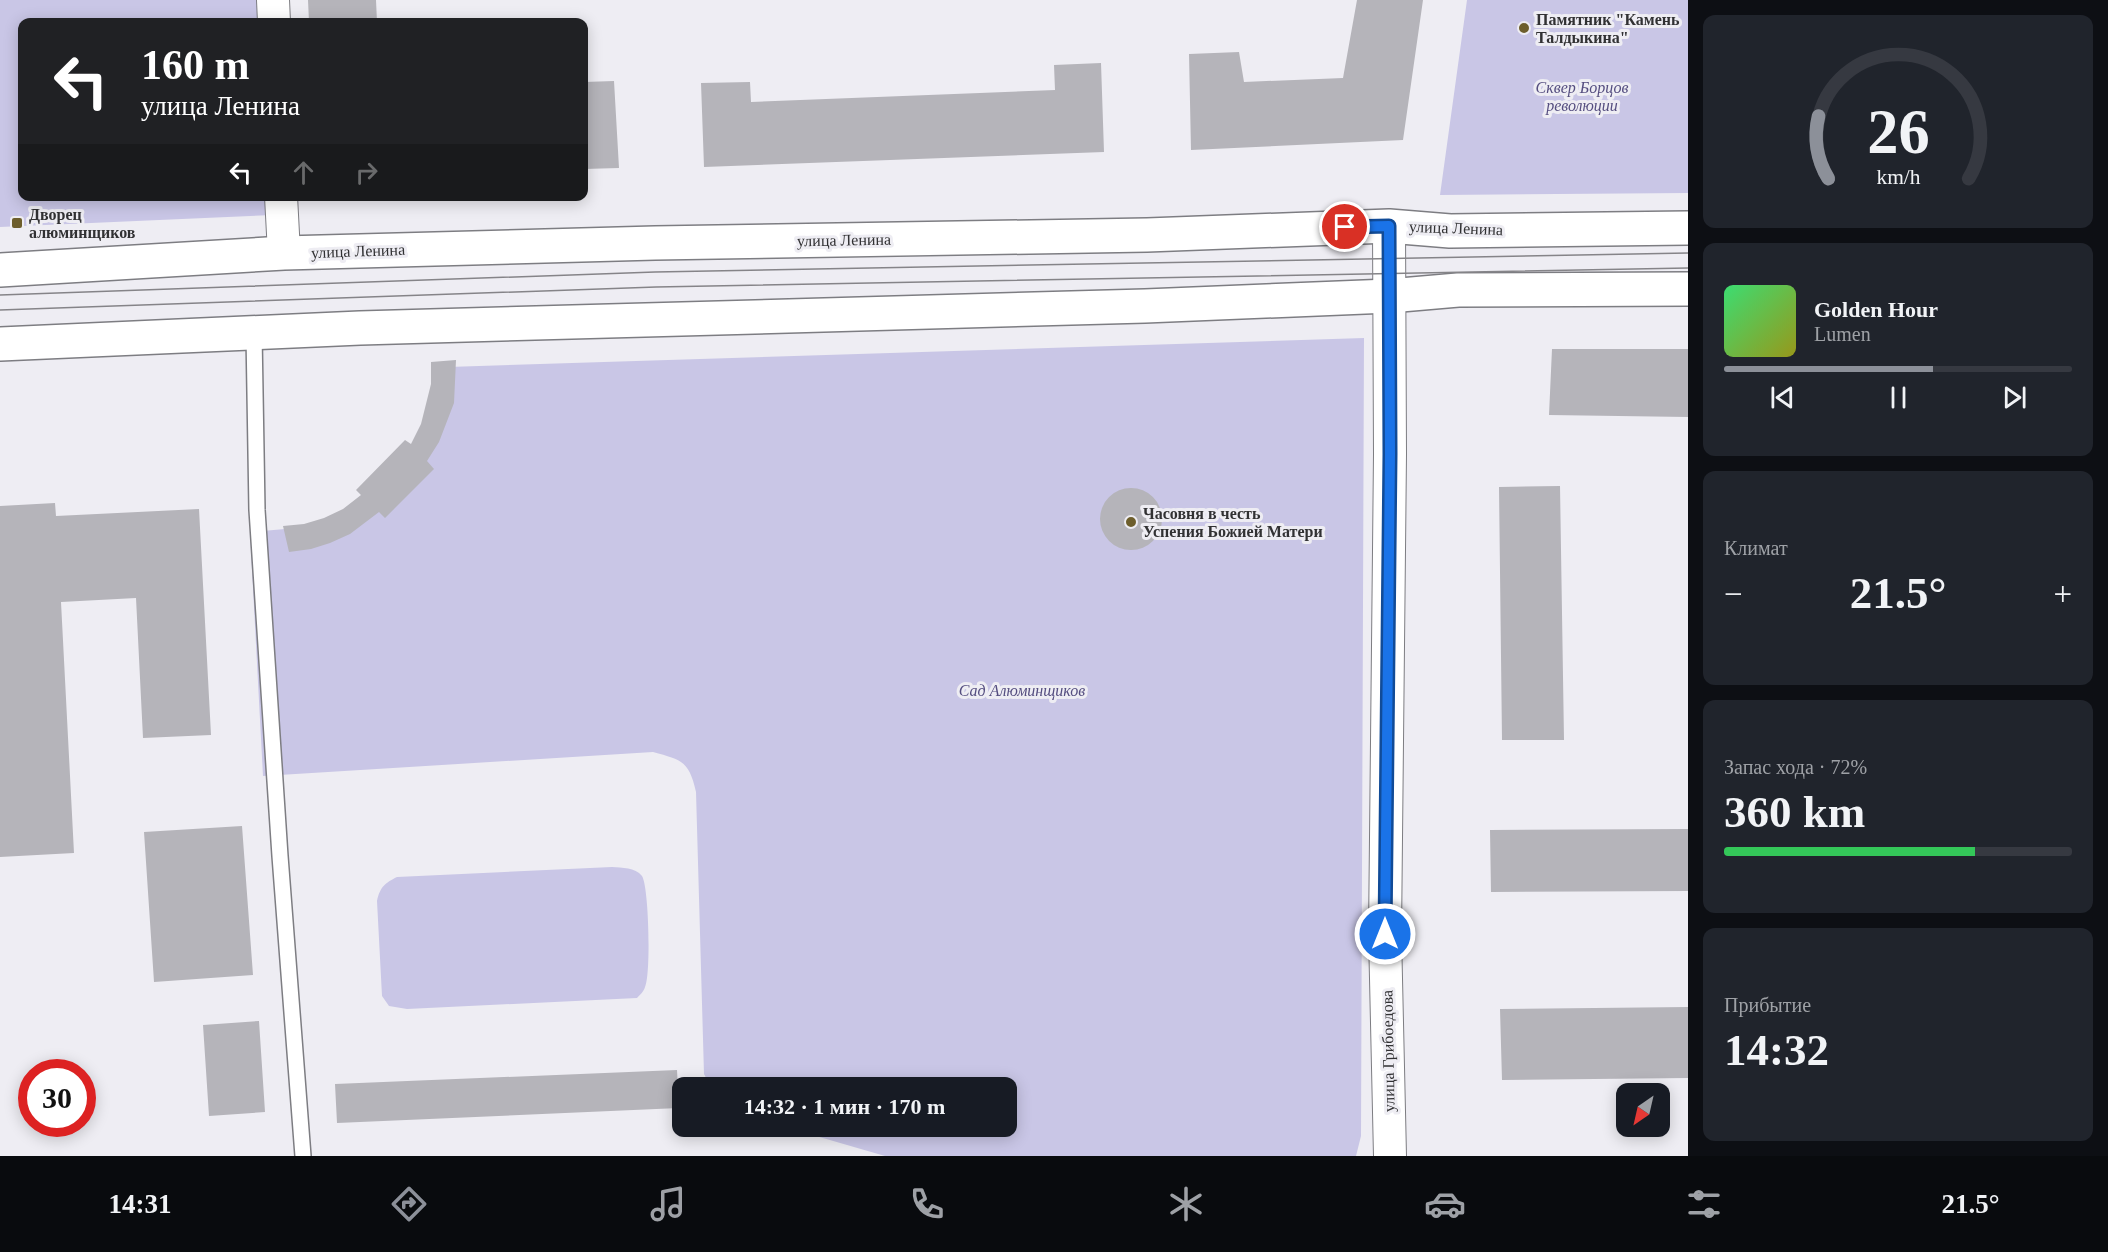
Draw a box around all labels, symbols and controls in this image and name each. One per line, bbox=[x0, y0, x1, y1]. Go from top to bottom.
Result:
place label: Памятник "Камень Талдыкина" bbox=[1536, 11, 1680, 46]
marker: Памятник "Камень Талдыкина" bbox=[1517, 21, 1531, 35]
icon: left bbox=[42, 42, 120, 120]
text: 160 m bbox=[141, 42, 250, 88]
park label: Сквер Борцов революции bbox=[1536, 79, 1628, 115]
text: улица Ленина bbox=[141, 91, 300, 121]
text: 26 bbox=[1867, 97, 1929, 166]
icon: left bbox=[224, 156, 257, 189]
icon: ahead bbox=[287, 156, 320, 189]
icon: right bbox=[350, 156, 383, 189]
text: km/h bbox=[1876, 165, 1920, 189]
pin bbox=[1319, 201, 1370, 252]
place label: Дворец алюминщиков bbox=[29, 206, 136, 241]
icon: arrive bbox=[1328, 210, 1361, 243]
marker: Дворец алюминщиков bbox=[10, 216, 24, 230]
street label: улица Ленина bbox=[1409, 218, 1503, 239]
street label: улица Ленина bbox=[797, 231, 891, 250]
street label: улица Ленина bbox=[311, 241, 405, 262]
text: Golden Hour bbox=[1814, 297, 1938, 322]
text: Lumen bbox=[1814, 323, 1871, 345]
icon: previous bbox=[1766, 381, 1799, 414]
icon: pause bbox=[1882, 381, 1915, 414]
icon: next bbox=[1998, 381, 2031, 414]
place label: Часовня в честь Успения Божией Матери bbox=[1143, 505, 1323, 541]
marker: Часовня в честь Успения Божией Матери bbox=[1124, 515, 1138, 529]
text: Климат bbox=[1724, 537, 1788, 559]
text: 21.5° bbox=[1850, 568, 1946, 618]
text: − bbox=[1724, 576, 1743, 612]
text: + bbox=[2053, 576, 2072, 612]
park label: Сад Алюминщиков bbox=[959, 682, 1085, 700]
text: Запас хода · 72% bbox=[1724, 756, 1867, 778]
text: 360 km bbox=[1724, 787, 1865, 837]
position arrow bbox=[1353, 902, 1417, 966]
street label: улица Грибоедова bbox=[1378, 990, 1399, 1112]
text: Прибытие bbox=[1724, 994, 1811, 1016]
text: 14:32 bbox=[1724, 1025, 1829, 1075]
speed limit sign: 30 bbox=[18, 1059, 96, 1137]
north arrow bbox=[1616, 1083, 1670, 1137]
map controls bbox=[1616, 1083, 1670, 1137]
text: 14:32 · 1 мин · 170 m bbox=[744, 1094, 945, 1119]
icon: directions bbox=[388, 1183, 430, 1225]
icon: music bbox=[647, 1183, 689, 1225]
icon: phone bbox=[906, 1183, 948, 1225]
icon: climate bbox=[1165, 1183, 1207, 1225]
icon: car bbox=[1424, 1183, 1466, 1225]
icon: filters bbox=[1683, 1183, 1725, 1225]
text: 14:31 bbox=[108, 1189, 171, 1219]
text: 21.5° bbox=[1941, 1189, 2000, 1219]

